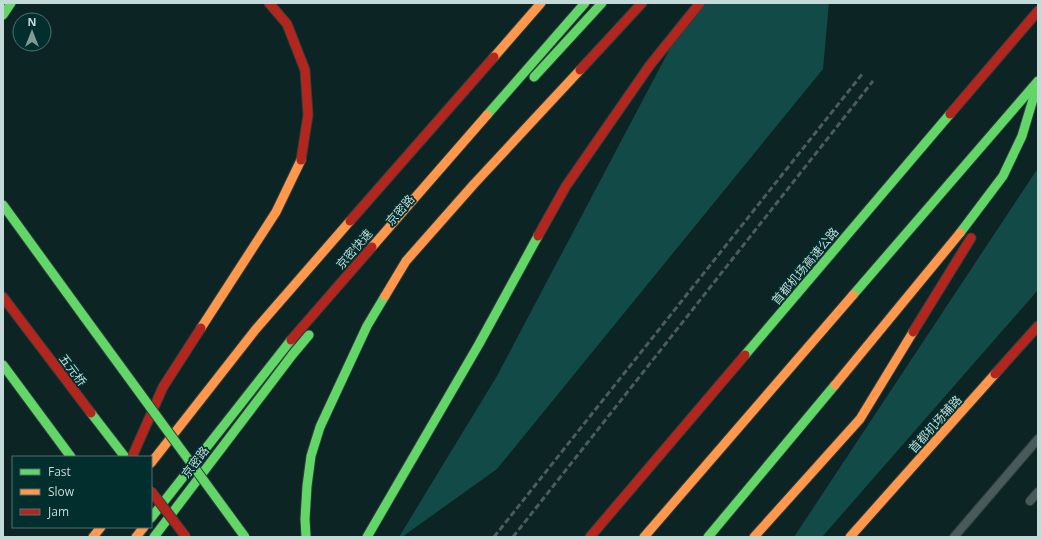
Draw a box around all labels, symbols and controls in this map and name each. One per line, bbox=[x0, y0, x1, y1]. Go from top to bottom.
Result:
north arrow bbox=[12, 12, 52, 52]
text: N bbox=[28, 14, 36, 29]
street label: 京密路 bbox=[382, 191, 418, 229]
street label: 首都机场高速公路 bbox=[768, 224, 842, 308]
street label: 京密快速 bbox=[332, 225, 376, 273]
street label: 五元桥 bbox=[55, 351, 91, 389]
street label: 首都机场辅路 bbox=[905, 392, 965, 456]
street label: 京密路 bbox=[177, 443, 213, 481]
legend bbox=[12, 456, 152, 528]
text: Fast bbox=[48, 463, 71, 480]
text: Slow bbox=[48, 483, 75, 500]
text: Jam bbox=[47, 503, 69, 520]

